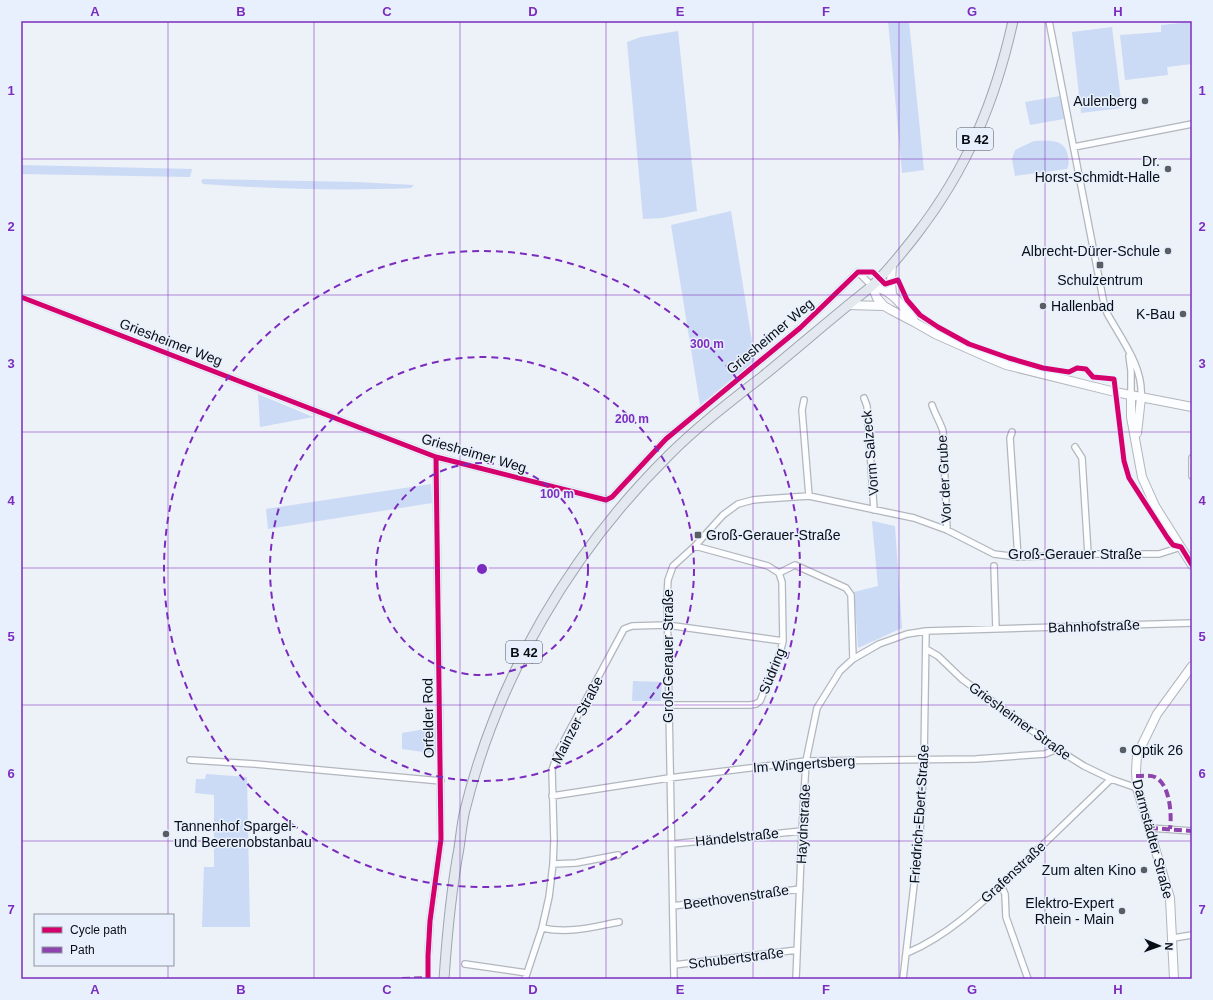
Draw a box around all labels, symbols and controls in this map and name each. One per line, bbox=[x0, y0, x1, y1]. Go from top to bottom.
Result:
text: A bbox=[90, 4, 100, 19]
text: B bbox=[236, 4, 246, 19]
text: C bbox=[382, 4, 392, 19]
text: D bbox=[528, 4, 538, 19]
text: E bbox=[676, 4, 685, 19]
text: F bbox=[822, 4, 830, 19]
text: G bbox=[967, 4, 977, 19]
text: H bbox=[1113, 4, 1123, 19]
text: 1 bbox=[7, 83, 15, 98]
text: 1 bbox=[1198, 83, 1206, 98]
place label: Aulenberg bbox=[1073, 93, 1137, 109]
marker: Aulenberg bbox=[1140, 96, 1150, 106]
road number: B 42 bbox=[957, 128, 993, 150]
place label: Dr. Horst-Schmidt-Halle bbox=[1035, 153, 1160, 185]
marker: Dr. Horst-Schmidt-Halle bbox=[1163, 164, 1173, 174]
text: 2 bbox=[7, 219, 15, 234]
text: 2 bbox=[1198, 219, 1206, 234]
place label: Albrecht-Dürer-Schule bbox=[1022, 243, 1160, 259]
marker: Albrecht-Dürer-Schule bbox=[1163, 246, 1173, 256]
marker: Schulzentrum bbox=[1095, 260, 1105, 270]
place label: Schulzentrum bbox=[1057, 272, 1143, 288]
street label: Griesheimer Weg bbox=[723, 295, 817, 377]
place label: Hallenbad bbox=[1051, 298, 1114, 314]
marker: Hallenbad bbox=[1038, 301, 1048, 311]
place label: K-Bau bbox=[1136, 306, 1175, 322]
marker: K-Bau bbox=[1178, 309, 1188, 319]
street label: Griesheimer Weg bbox=[117, 315, 225, 369]
text: 300 m bbox=[690, 337, 724, 351]
text: 3 bbox=[7, 356, 15, 371]
text: 3 bbox=[1198, 356, 1206, 371]
street label: Vorm Salzeck bbox=[858, 409, 882, 496]
text: 200 m bbox=[615, 412, 649, 426]
street label: Griesheimer Weg bbox=[420, 430, 528, 476]
street label: Vor der Grube bbox=[934, 434, 954, 523]
text: 100 m bbox=[540, 487, 574, 501]
text: 4 bbox=[7, 493, 15, 508]
text: 4 bbox=[1198, 493, 1206, 508]
place label: Groß-Gerauer-Straße bbox=[706, 527, 841, 543]
marker: Groß-Gerauer-Straße bbox=[693, 530, 703, 540]
street label: Groß-Gerauer Straße bbox=[1008, 546, 1142, 562]
centre of rings bbox=[475, 562, 489, 576]
street label: Groß-Gerauer Straße bbox=[660, 589, 676, 723]
street label: Bahnhofstraße bbox=[1048, 616, 1140, 636]
text: 5 bbox=[7, 629, 15, 644]
text: 5 bbox=[1198, 629, 1206, 644]
road number: B 42 bbox=[506, 641, 542, 663]
street label: Südring bbox=[756, 646, 788, 696]
street label: Mainzer Straße bbox=[548, 674, 606, 766]
street label: Orfelder Rod bbox=[419, 678, 437, 758]
street label: Griesheimer Straße bbox=[966, 679, 1074, 763]
place label: Optik 26 bbox=[1131, 742, 1183, 758]
street label: Friedrich-Ebert-Straße bbox=[906, 744, 932, 884]
marker: Optik 26 bbox=[1118, 745, 1128, 755]
street label: Im Wingertsberg bbox=[752, 752, 856, 776]
text: 6 bbox=[7, 766, 15, 781]
text: 6 bbox=[1198, 766, 1206, 781]
street label: Darmstädter Straße bbox=[1129, 778, 1177, 901]
street label: Haydnstraße bbox=[793, 783, 813, 864]
place label: Tannenhof Spargel- und Beerenobstanbau bbox=[174, 818, 312, 850]
street label: Händelstraße bbox=[694, 825, 780, 849]
marker: Tannenhof Spargel- und Beerenobstanbau bbox=[161, 829, 171, 839]
street label: Grafenstraße bbox=[977, 838, 1049, 906]
place label: Zum alten Kino bbox=[1042, 862, 1136, 878]
marker: Zum alten Kino bbox=[1139, 865, 1149, 875]
street label: Beethovenstraße bbox=[682, 882, 790, 912]
place label: Elektro-Expert Rhein - Main bbox=[1025, 895, 1114, 927]
text: 7 bbox=[7, 902, 15, 917]
text: 7 bbox=[1198, 902, 1206, 917]
marker: Elektro-Expert Rhein - Main bbox=[1117, 906, 1127, 916]
legend bbox=[34, 914, 174, 966]
text: Cycle path bbox=[70, 923, 127, 937]
north arrow bbox=[1139, 926, 1179, 966]
text: N bbox=[1163, 942, 1175, 951]
text: Path bbox=[70, 943, 95, 957]
street label: Schubertstraße bbox=[688, 944, 785, 972]
text: A bbox=[90, 982, 100, 997]
text: B bbox=[236, 982, 246, 997]
text: C bbox=[382, 982, 392, 997]
text: D bbox=[528, 982, 538, 997]
text: E bbox=[676, 982, 685, 997]
text: F bbox=[822, 982, 830, 997]
text: G bbox=[967, 982, 977, 997]
text: H bbox=[1113, 982, 1123, 997]

